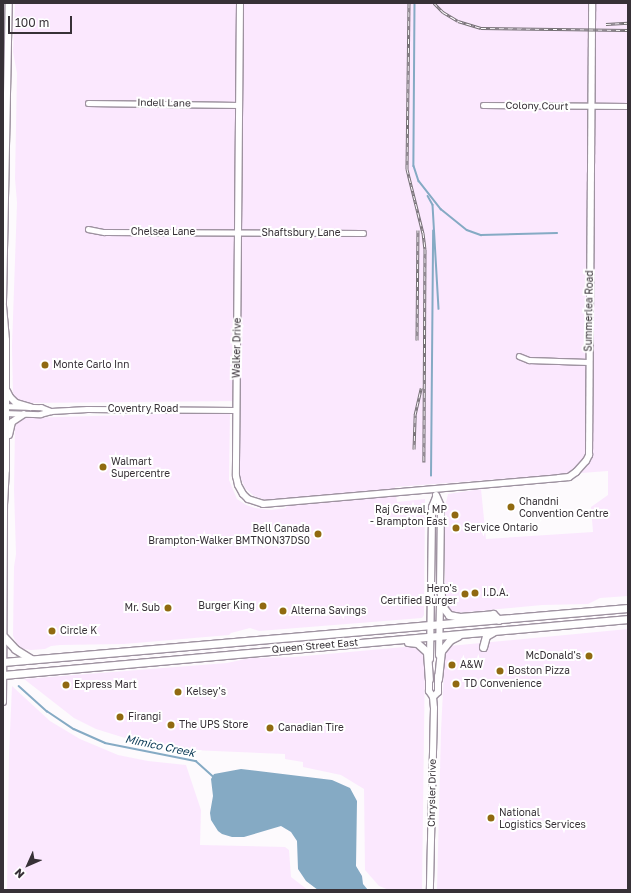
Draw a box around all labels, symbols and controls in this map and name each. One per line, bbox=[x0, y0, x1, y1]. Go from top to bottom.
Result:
scale bar bbox=[10, 8, 74, 34]
text: 100 m bbox=[15, 15, 49, 30]
street label: Indell Lane bbox=[137, 97, 191, 109]
street label: Colony Court bbox=[505, 99, 569, 113]
street label: Chelsea Lane bbox=[131, 226, 195, 238]
street label: Shaftsbury Lane bbox=[261, 227, 341, 239]
street label: Summerlea Road bbox=[582, 270, 596, 352]
street label: Walker Drive bbox=[230, 318, 244, 378]
place label: Monte Carlo Inn bbox=[53, 359, 129, 371]
marker: Monte Carlo Inn bbox=[40, 360, 50, 370]
street label: Coventry Road bbox=[108, 403, 178, 415]
place label: Walmart Supercentre bbox=[111, 455, 170, 478]
marker: Walmart Supercentre bbox=[98, 462, 108, 472]
place label: Chandni Convention Centre bbox=[519, 495, 609, 518]
marker: Chandni Convention Centre bbox=[506, 502, 516, 512]
place label: Raj Grewal, MP - Brampton East bbox=[370, 503, 447, 526]
marker: Raj Grewal, MP - Brampton East bbox=[450, 510, 460, 520]
place label: Bell Canada Brampton-Walker BMTNON37DS0 bbox=[148, 522, 310, 546]
place label: Service Ontario bbox=[464, 522, 538, 534]
marker: Service Ontario bbox=[451, 523, 461, 533]
marker: Bell Canada Brampton-Walker BMTNON37DS0 bbox=[313, 529, 323, 539]
place label: Hero's Certified Burger bbox=[380, 582, 457, 606]
place label: I.D.A. bbox=[483, 587, 509, 599]
marker: I.D.A. bbox=[470, 588, 480, 598]
marker: Hero's Certified Burger bbox=[460, 589, 470, 599]
place label: Burger King bbox=[198, 600, 255, 612]
marker: Burger King bbox=[258, 601, 268, 611]
place label: Mr. Sub bbox=[125, 602, 160, 614]
marker: Mr. Sub bbox=[163, 603, 173, 613]
place label: Alterna Savings bbox=[291, 605, 366, 617]
marker: Alterna Savings bbox=[278, 606, 288, 616]
place label: Circle K bbox=[60, 625, 97, 637]
marker: Circle K bbox=[47, 626, 57, 636]
street label: Queen Street East bbox=[271, 636, 359, 656]
place label: McDonald's bbox=[525, 650, 581, 662]
marker: McDonald's bbox=[584, 651, 594, 661]
place label: A&W bbox=[460, 659, 483, 671]
marker: A&W bbox=[447, 660, 457, 670]
place label: Boston Pizza bbox=[508, 665, 570, 677]
marker: Boston Pizza bbox=[495, 666, 505, 676]
place label: TD Convenience bbox=[464, 678, 542, 690]
place label: Express Mart bbox=[74, 679, 137, 691]
marker: TD Convenience bbox=[451, 679, 461, 689]
marker: Express Mart bbox=[61, 680, 71, 690]
place label: Kelsey's bbox=[186, 686, 226, 698]
marker: Kelsey's bbox=[173, 687, 183, 697]
place label: Firangi bbox=[128, 711, 161, 723]
marker: Firangi bbox=[115, 712, 125, 722]
place label: The UPS Store bbox=[179, 719, 248, 731]
marker: The UPS Store bbox=[166, 720, 176, 730]
place label: Canadian Tire bbox=[278, 722, 344, 734]
marker: Canadian Tire bbox=[265, 723, 275, 733]
water label: Mimico Creek bbox=[124, 732, 196, 760]
street label: Chrysler Drive bbox=[425, 759, 439, 827]
place label: National Logistics Services bbox=[499, 806, 586, 830]
marker: National Logistics Services bbox=[486, 813, 496, 823]
north arrow bbox=[8, 845, 48, 885]
text: N bbox=[12, 866, 27, 881]

